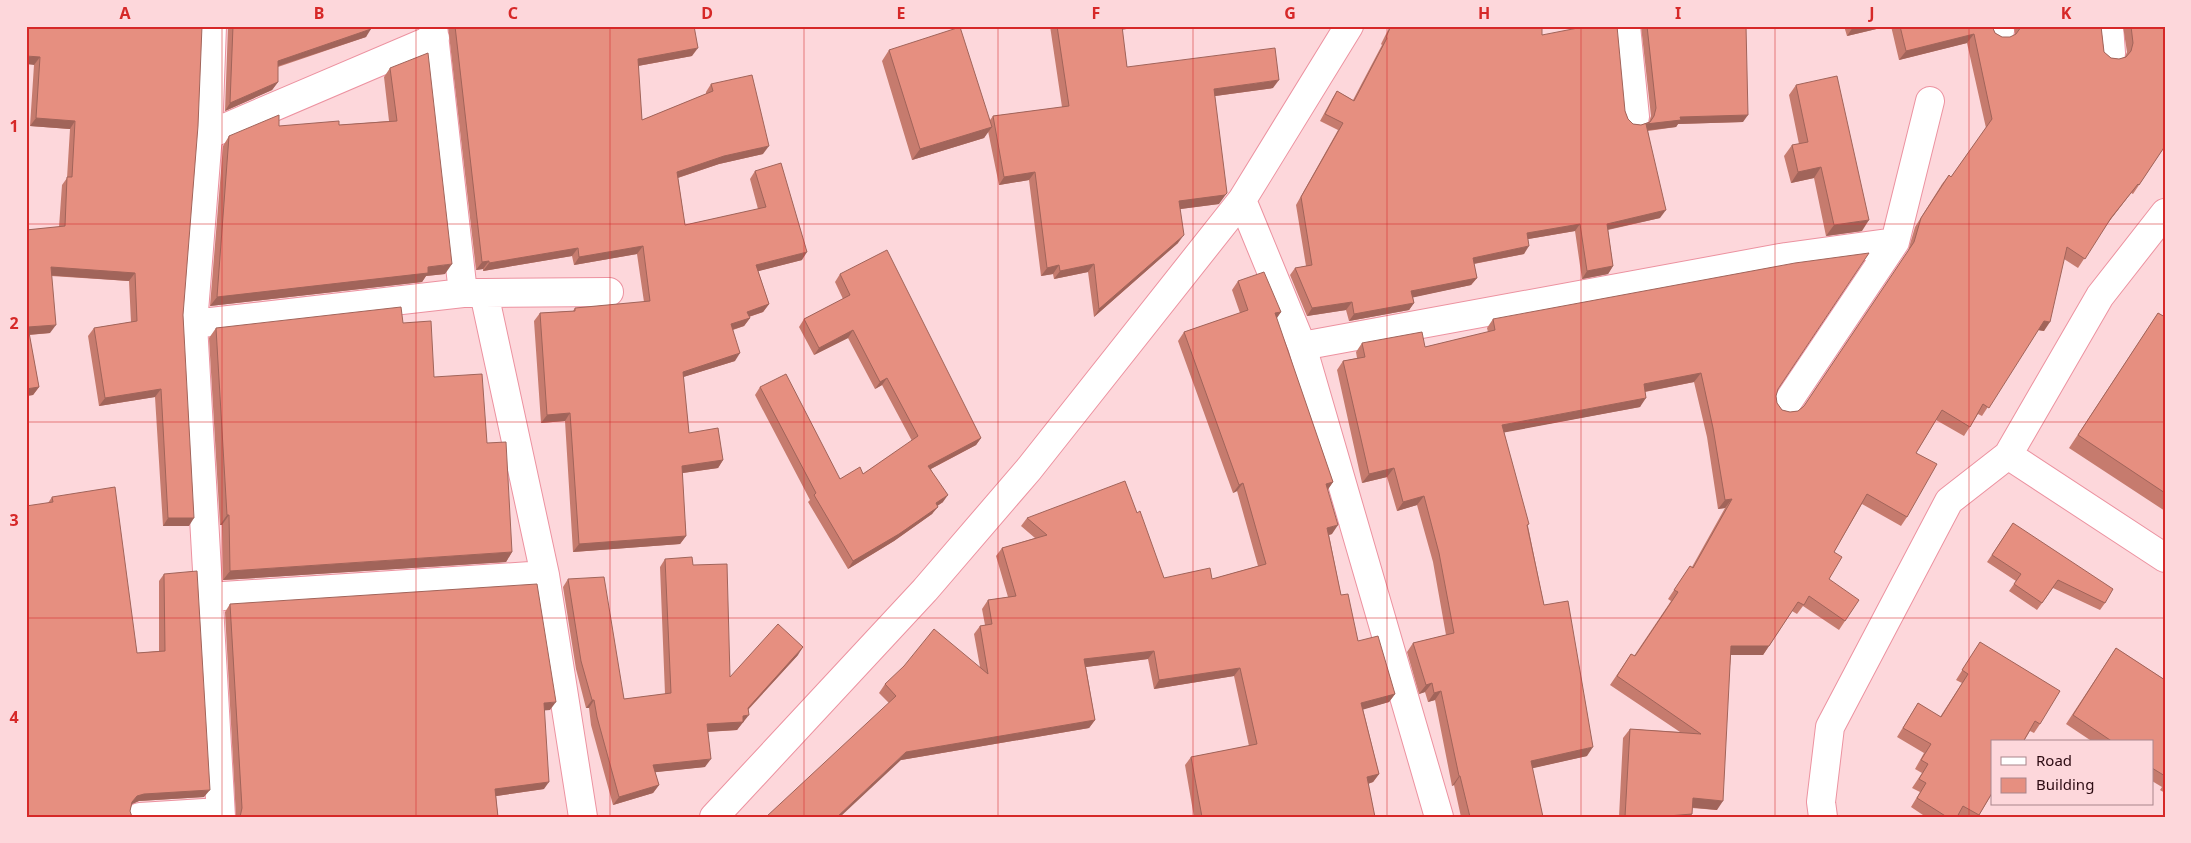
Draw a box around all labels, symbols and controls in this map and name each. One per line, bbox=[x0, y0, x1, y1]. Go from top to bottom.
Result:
text: A bbox=[119, 2, 131, 24]
text: B bbox=[314, 2, 324, 24]
text: C bbox=[508, 2, 518, 24]
text: D bbox=[701, 2, 713, 24]
text: E bbox=[897, 2, 906, 24]
text: F bbox=[1092, 2, 1100, 24]
text: G bbox=[1284, 2, 1296, 24]
text: H bbox=[1478, 2, 1490, 24]
text: I bbox=[1675, 2, 1681, 24]
text: J bbox=[1867, 2, 1875, 24]
text: K bbox=[2061, 2, 2072, 24]
text: 1 bbox=[9, 115, 19, 137]
text: 2 bbox=[9, 312, 19, 334]
text: 3 bbox=[9, 509, 19, 531]
text: 4 bbox=[9, 706, 19, 728]
legend bbox=[1991, 740, 2154, 806]
text: Road bbox=[2036, 750, 2072, 770]
text: Building bbox=[2036, 774, 2094, 794]

